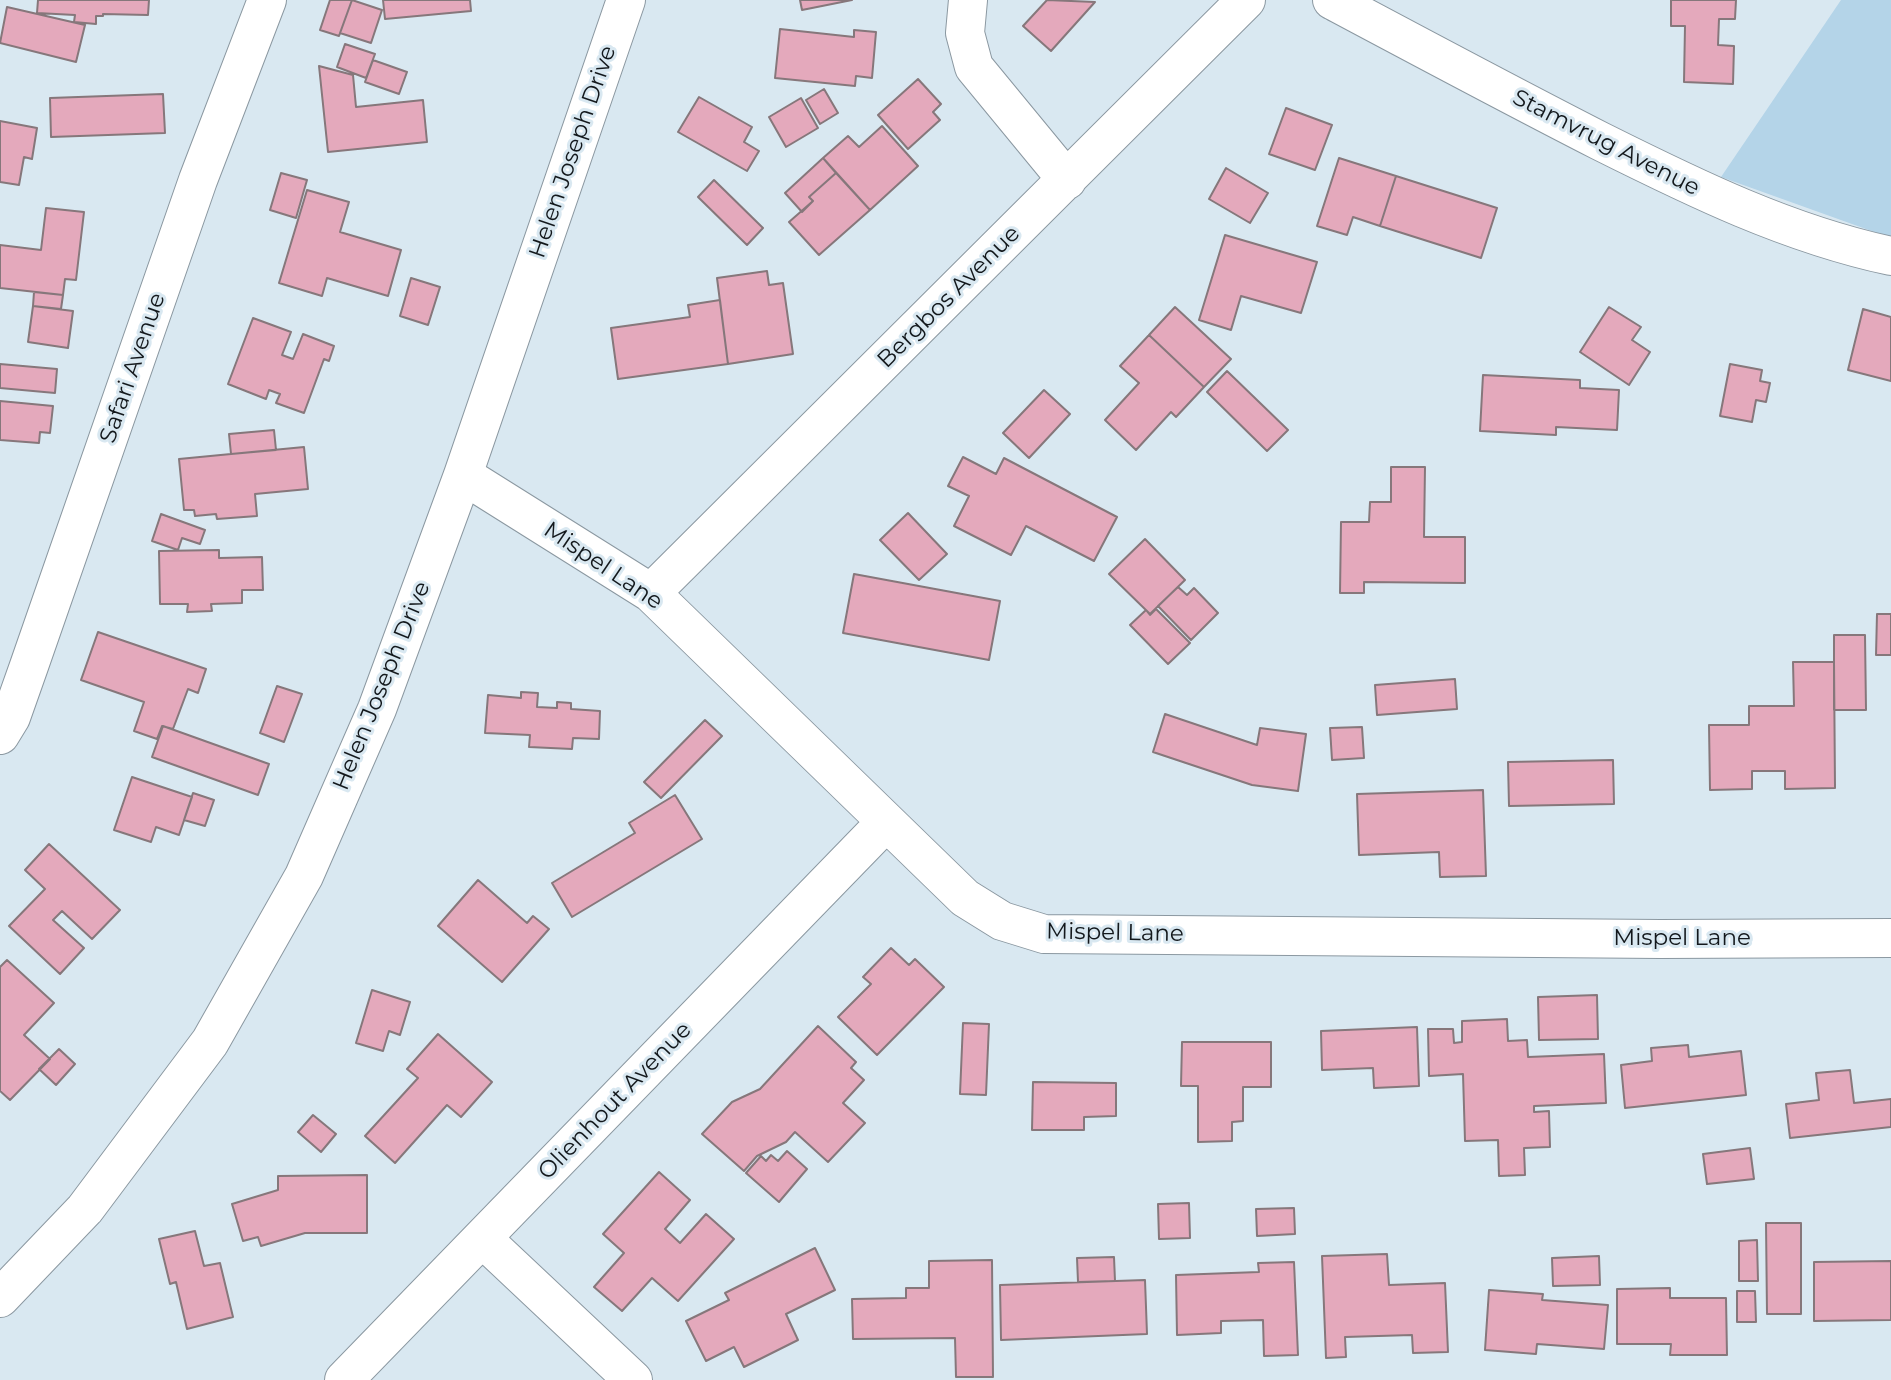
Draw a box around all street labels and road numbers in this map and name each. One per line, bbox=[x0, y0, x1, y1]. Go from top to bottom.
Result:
street label: Helen Joseph Drive bbox=[524, 42, 622, 262]
street label: Stamvrug Avenue bbox=[1508, 84, 1704, 202]
street label: Bergbos Avenue bbox=[872, 220, 1026, 374]
street label: Safari Avenue bbox=[94, 289, 172, 447]
street label: Mispel Lane bbox=[538, 516, 668, 616]
street label: Helen Joseph Drive bbox=[327, 578, 437, 794]
street label: Mispel Lane bbox=[1046, 918, 1184, 948]
street label: Mispel Lane bbox=[1613, 924, 1751, 952]
street label: Olienhout Avenue bbox=[533, 1016, 697, 1186]

